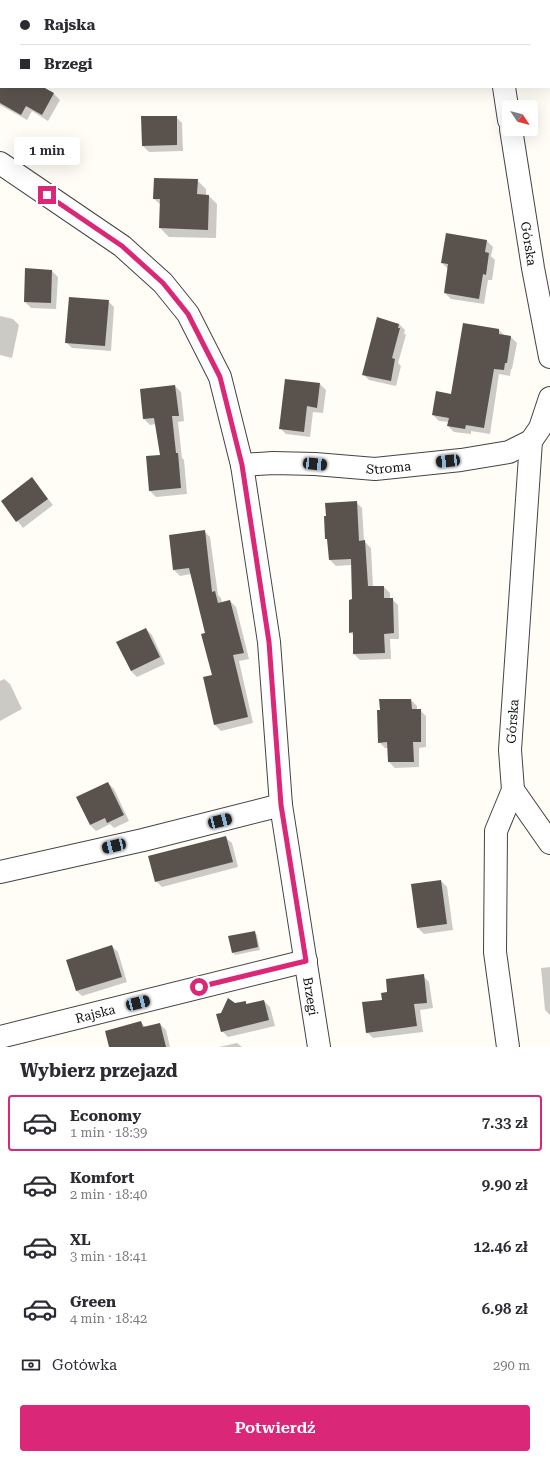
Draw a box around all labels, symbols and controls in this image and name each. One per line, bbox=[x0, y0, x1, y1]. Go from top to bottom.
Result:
text: Rajska bbox=[44, 16, 95, 34]
text: Brzegi bbox=[44, 55, 92, 73]
north arrow bbox=[502, 100, 538, 136]
map controls bbox=[502, 100, 538, 136]
callout: 1 min bbox=[14, 137, 80, 165]
text: 1 min bbox=[29, 143, 65, 158]
route end bbox=[38, 186, 56, 204]
street label: Górska bbox=[518, 220, 540, 267]
car bbox=[435, 454, 461, 468]
car bbox=[303, 457, 327, 471]
street label: Stroma bbox=[366, 458, 412, 477]
street label: Górska bbox=[503, 699, 521, 744]
car bbox=[207, 812, 233, 830]
car bbox=[101, 837, 127, 855]
street label: Brzegi bbox=[300, 976, 321, 1017]
route start bbox=[190, 978, 208, 996]
car bbox=[125, 994, 151, 1012]
street label: Rajska bbox=[74, 1002, 117, 1026]
text: Wybierz przejazd bbox=[20, 1060, 177, 1081]
icon: car bbox=[22, 1105, 58, 1141]
text: Economy bbox=[70, 1107, 141, 1125]
text: 7.33 zł bbox=[482, 1114, 528, 1132]
text: 1 min · 18:39 bbox=[70, 1125, 147, 1140]
icon: car bbox=[22, 1167, 58, 1203]
text: Komfort bbox=[70, 1169, 134, 1187]
text: 9.90 zł bbox=[482, 1176, 528, 1194]
text: 2 min · 18:40 bbox=[70, 1187, 147, 1202]
icon: car bbox=[22, 1229, 58, 1265]
text: XL bbox=[70, 1231, 91, 1249]
text: 12.46 zł bbox=[473, 1238, 528, 1256]
text: 3 min · 18:41 bbox=[70, 1249, 147, 1264]
icon: car bbox=[22, 1291, 58, 1327]
text: Green bbox=[70, 1293, 116, 1311]
text: 6.98 zł bbox=[482, 1300, 528, 1318]
text: 4 min · 18:42 bbox=[70, 1311, 147, 1326]
icon: cash bbox=[20, 1354, 42, 1376]
text: Gotówka bbox=[52, 1356, 117, 1374]
text: 290 m bbox=[493, 1358, 530, 1373]
button: Potwierdź bbox=[20, 1405, 530, 1451]

